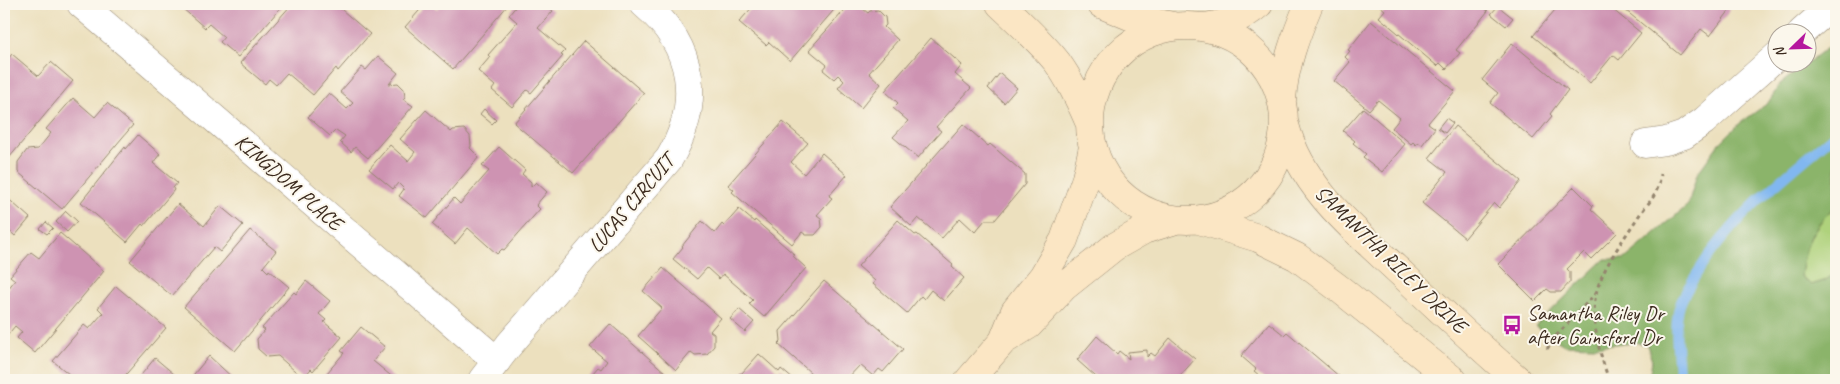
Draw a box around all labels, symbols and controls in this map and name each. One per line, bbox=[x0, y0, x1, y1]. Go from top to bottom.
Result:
north arrow bbox=[1768, 22, 1818, 72]
text: N bbox=[1770, 43, 1790, 60]
street label: KINGDOM PLACE bbox=[230, 128, 350, 238]
street label: LUCAS CIRCUIT bbox=[582, 145, 682, 258]
street label: SAMANTHA RILEY DRIVE bbox=[1309, 180, 1475, 340]
place label: Samantha Riley Dr after Gainsford Dr bbox=[1527, 300, 1666, 350]
bus stop icon: Samantha Riley Dr after Gainsford Dr bbox=[1501, 314, 1523, 336]

